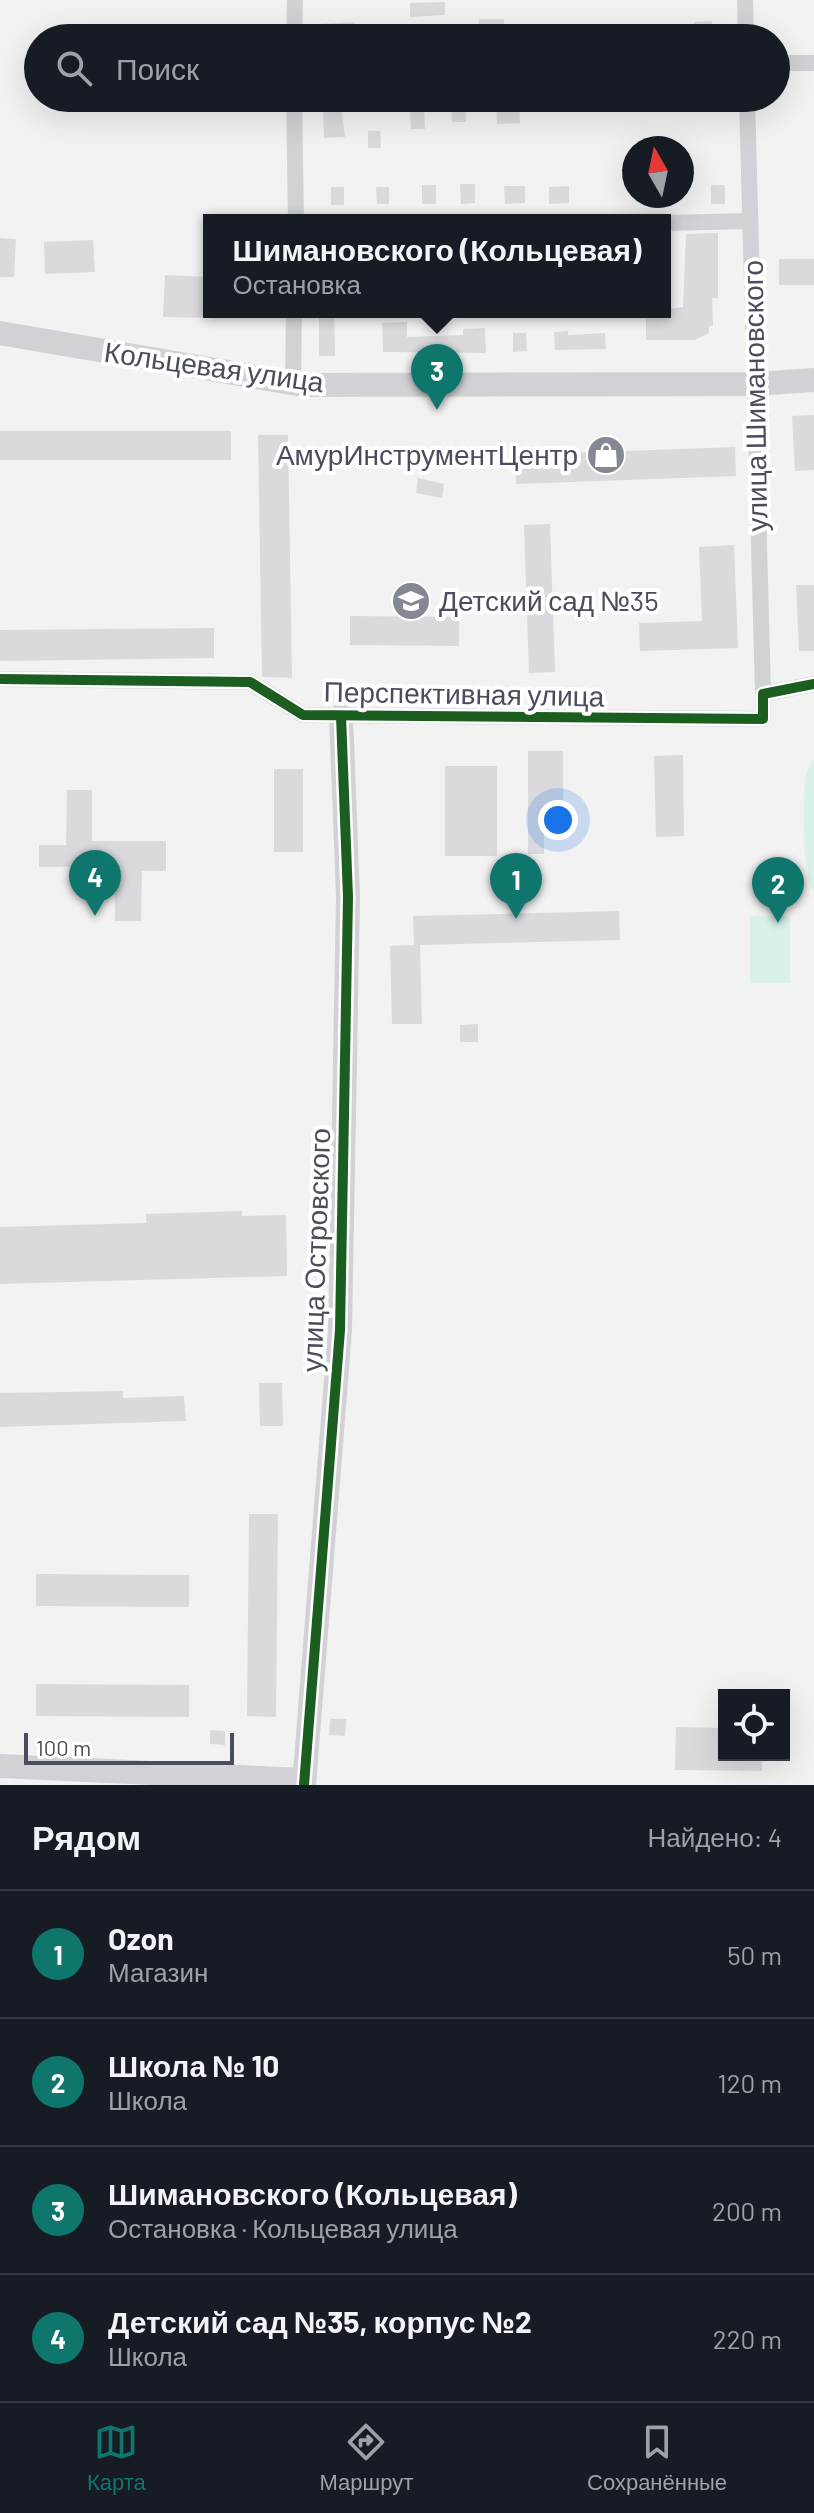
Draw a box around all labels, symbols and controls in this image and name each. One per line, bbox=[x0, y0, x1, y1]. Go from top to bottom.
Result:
search box bbox=[24, 24, 790, 112]
icon: search bbox=[52, 46, 96, 90]
text: Поиск bbox=[116, 50, 199, 86]
north arrow bbox=[622, 136, 694, 208]
popup bbox=[203, 214, 671, 318]
text: Шимановского (Кольцевая) bbox=[233, 231, 641, 267]
street label: улица Шимановского bbox=[735, 260, 773, 532]
text: Остановка bbox=[233, 268, 361, 299]
street label: Кольцевая улица bbox=[102, 334, 327, 398]
pin: 3 bbox=[411, 344, 463, 410]
shop icon: АмурИнструментЦентр bbox=[585, 434, 627, 476]
place label: АмурИнструментЦентр bbox=[276, 437, 578, 471]
school or university icon: Детский сад №35 bbox=[390, 580, 432, 622]
place label: Детский сад №35 bbox=[439, 583, 659, 617]
street label: Перспективная улица bbox=[323, 674, 605, 712]
your location bbox=[538, 800, 578, 840]
pin: 4 bbox=[69, 850, 121, 916]
pin: 1 bbox=[490, 853, 542, 919]
pin: 2 bbox=[752, 857, 804, 923]
street label: улица Островского bbox=[294, 1127, 336, 1373]
map controls bbox=[718, 1689, 790, 1761]
button: locate bbox=[718, 1689, 790, 1761]
scale bar bbox=[24, 1729, 234, 1765]
text: 100 m bbox=[36, 1734, 91, 1760]
text: Рядом bbox=[32, 1816, 141, 1857]
text: Найдено: 4 bbox=[647, 1821, 782, 1852]
text: Ozon bbox=[108, 1920, 174, 1956]
text: 1 bbox=[53, 1939, 63, 1970]
text: 50 m bbox=[727, 1939, 782, 1970]
text: Магазин bbox=[108, 1956, 208, 1987]
text: Школа № 10 bbox=[108, 2047, 279, 2083]
text: 2 bbox=[51, 2067, 65, 2098]
text: 120 m bbox=[718, 2067, 782, 2098]
text: Школа bbox=[108, 2084, 187, 2115]
text: Шимановского (Кольцевая) bbox=[108, 2175, 517, 2211]
text: 3 bbox=[51, 2195, 65, 2226]
text: 200 m bbox=[712, 2195, 782, 2226]
text: Остановка · Кольцевая улица bbox=[108, 2212, 458, 2243]
text: Детский сад №35, корпус №2 bbox=[108, 2303, 532, 2339]
text: 4 bbox=[50, 2323, 66, 2354]
text: 220 m bbox=[713, 2323, 782, 2354]
text: Школа bbox=[108, 2340, 187, 2371]
tab: Карта bbox=[87, 2420, 146, 2496]
tab: Маршрут bbox=[320, 2420, 413, 2496]
tab: Сохранённые bbox=[587, 2420, 727, 2496]

